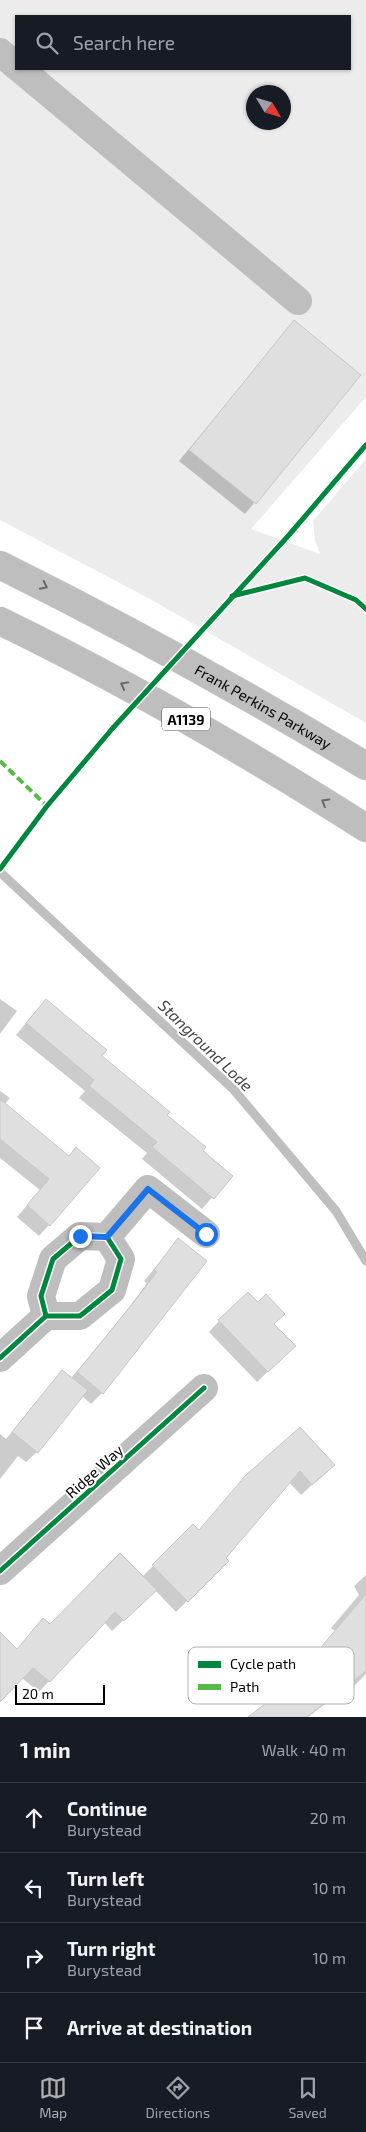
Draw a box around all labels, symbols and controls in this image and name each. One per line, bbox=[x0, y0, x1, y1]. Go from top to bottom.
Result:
search box bbox=[15, 15, 351, 70]
icon: search bbox=[33, 29, 61, 57]
text: Search here bbox=[73, 31, 175, 54]
north arrow bbox=[246, 85, 291, 130]
one-way arrow bbox=[38, 580, 47, 590]
street label: Frank Perkins Parkway bbox=[192, 660, 335, 753]
one-way arrow bbox=[120, 681, 129, 691]
road number: A1139 bbox=[162, 708, 210, 731]
one-way arrow bbox=[321, 799, 330, 809]
water label: Stanground Lode bbox=[155, 995, 257, 1095]
route start bbox=[195, 1223, 218, 1246]
route end bbox=[69, 1225, 92, 1248]
street label: Ridge Way bbox=[61, 1440, 127, 1502]
legend bbox=[188, 1647, 354, 1704]
text: Cycle path bbox=[230, 1655, 296, 1672]
text: Path bbox=[230, 1678, 259, 1695]
scale bar bbox=[15, 1682, 105, 1705]
text: 20 m bbox=[22, 1685, 54, 1702]
text: 1 min bbox=[20, 1737, 71, 1762]
text: Walk · 40 m bbox=[262, 1740, 346, 1759]
text: Continue bbox=[67, 1797, 147, 1820]
icon: ahead bbox=[20, 1804, 48, 1832]
text: 20 m bbox=[310, 1808, 346, 1827]
text: Burystead bbox=[67, 1820, 142, 1839]
text: Turn left bbox=[67, 1867, 144, 1890]
icon: left bbox=[20, 1874, 48, 1902]
text: 10 m bbox=[312, 1878, 346, 1897]
text: Burystead bbox=[67, 1890, 142, 1909]
text: Turn right bbox=[67, 1937, 155, 1960]
icon: right bbox=[20, 1944, 48, 1972]
text: 10 m bbox=[312, 1948, 346, 1967]
text: Burystead bbox=[67, 1960, 142, 1979]
icon: arrive bbox=[20, 2014, 48, 2042]
text: Arrive at destination bbox=[67, 2016, 252, 2039]
tab: Map bbox=[39, 2074, 67, 2121]
tab: Directions bbox=[146, 2074, 210, 2121]
tab: Saved bbox=[288, 2074, 327, 2121]

